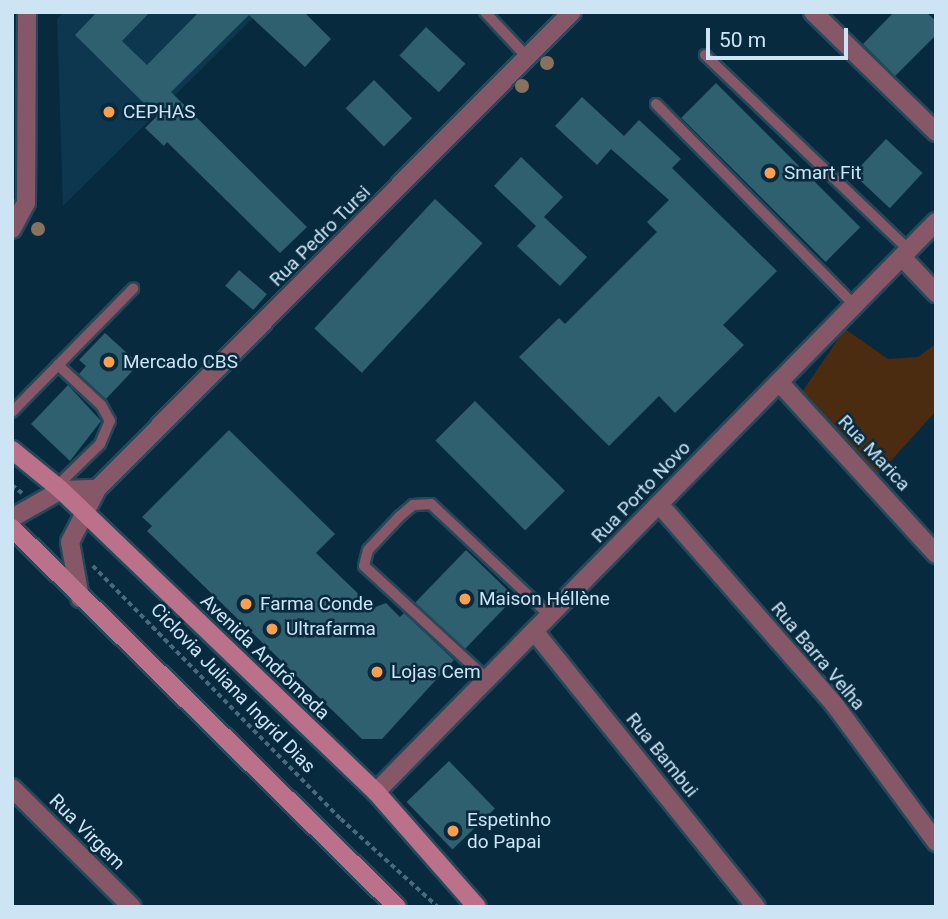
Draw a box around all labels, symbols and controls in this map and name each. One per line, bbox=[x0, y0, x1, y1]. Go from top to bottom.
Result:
scale bar bbox=[710, 14, 852, 58]
text: 50 m bbox=[719, 28, 766, 52]
place label: CEPHAS bbox=[123, 101, 196, 123]
marker: CEPHAS bbox=[101, 104, 117, 120]
place label: Smart Fit bbox=[784, 162, 861, 184]
marker: Smart Fit bbox=[762, 165, 778, 181]
street label: Rua Pedro Tursi bbox=[265, 181, 375, 291]
place label: Mercado CBS bbox=[123, 351, 238, 373]
marker: Mercado CBS bbox=[101, 354, 117, 370]
street label: Rua Marica bbox=[833, 410, 915, 496]
street label: Rua Porto Novo bbox=[587, 436, 695, 548]
place label: Maison Héllène bbox=[479, 588, 610, 610]
street label: Avenida Andrômeda bbox=[196, 590, 334, 724]
marker: Maison Héllène bbox=[457, 591, 473, 607]
place label: Farma Conde bbox=[260, 593, 373, 615]
marker: Farma Conde bbox=[238, 596, 254, 612]
street label: Rua Barra Velha bbox=[766, 597, 870, 715]
street label: Ciclovia Juliana Ingrid Dias bbox=[146, 598, 320, 778]
place label: Ultrafarma bbox=[286, 618, 376, 640]
marker: Ultrafarma bbox=[264, 621, 280, 637]
place label: Lojas Cem bbox=[391, 661, 481, 683]
marker: Lojas Cem bbox=[369, 664, 385, 680]
street label: Rua Bambui bbox=[621, 708, 703, 802]
street label: Rua Virgem bbox=[44, 789, 130, 875]
place label: Espetinho do Papai bbox=[467, 809, 551, 853]
marker: Espetinho do Papai bbox=[445, 823, 461, 839]

